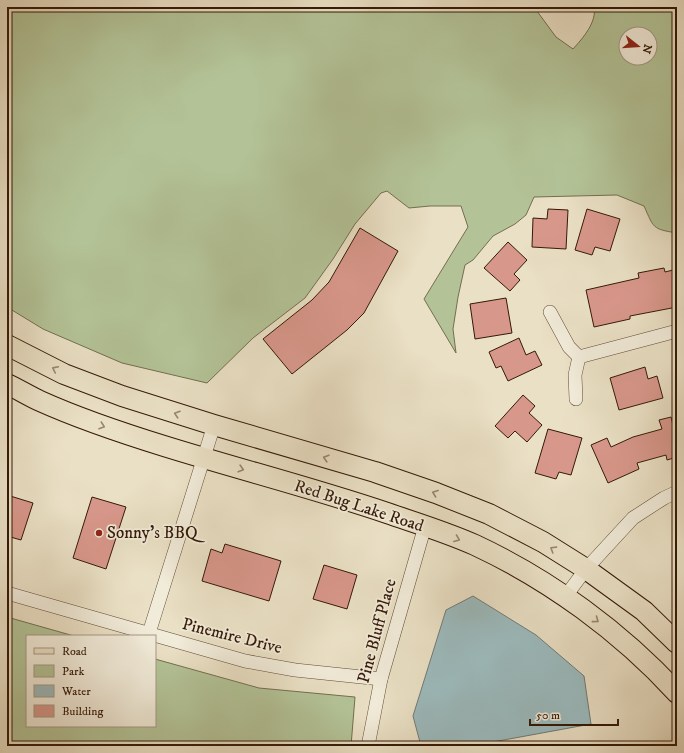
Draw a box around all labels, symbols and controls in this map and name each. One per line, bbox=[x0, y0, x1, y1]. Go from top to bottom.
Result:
north arrow bbox=[618, 26, 658, 66]
text: N bbox=[639, 42, 655, 55]
one-way arrow bbox=[51, 366, 59, 374]
one-way arrow bbox=[173, 410, 180, 418]
one-way arrow bbox=[98, 422, 105, 430]
one-way arrow bbox=[323, 454, 330, 463]
one-way arrow bbox=[237, 464, 244, 473]
street label: Red Bug Lake Road bbox=[291, 475, 427, 537]
one-way arrow bbox=[432, 490, 439, 498]
place label: Sonny's BBQ bbox=[107, 522, 206, 544]
marker: Sonny's BBQ bbox=[94, 528, 104, 538]
one-way arrow bbox=[454, 534, 461, 542]
one-way arrow bbox=[550, 546, 557, 553]
street label: Pine Bluff Place bbox=[352, 576, 402, 686]
street label: Pinemire Drive bbox=[180, 613, 284, 659]
one-way arrow bbox=[592, 615, 599, 622]
legend bbox=[26, 635, 156, 727]
text: Road bbox=[62, 644, 87, 659]
text: Park bbox=[62, 664, 84, 679]
text: Water bbox=[61, 684, 91, 699]
scale bar bbox=[530, 701, 618, 727]
text: Building bbox=[62, 704, 103, 719]
text: 50 m bbox=[536, 708, 560, 723]

